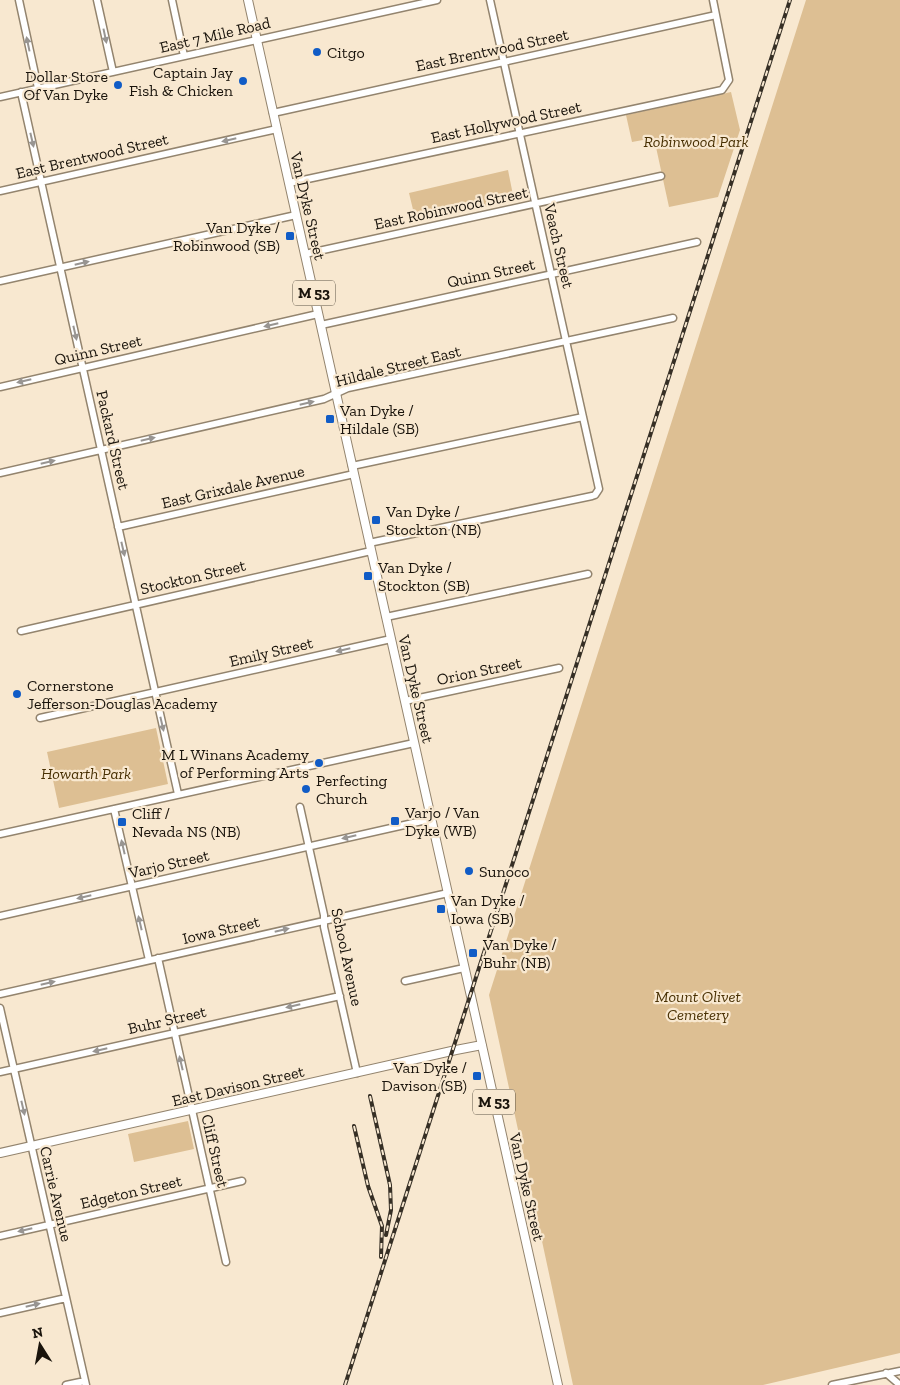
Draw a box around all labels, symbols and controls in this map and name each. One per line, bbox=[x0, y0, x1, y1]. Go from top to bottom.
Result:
street label: East 7 Mile Road bbox=[158, 13, 273, 57]
street label: East Brentwood Street bbox=[414, 24, 570, 75]
one-way arrow bbox=[101, 28, 109, 44]
one-way arrow bbox=[24, 37, 32, 52]
place label: Citgo bbox=[327, 43, 365, 62]
marker: Citgo bbox=[311, 46, 323, 58]
place label: Captain Jay Fish & Chicken bbox=[129, 63, 234, 100]
place label: Dollar Store Of Van Dyke bbox=[23, 67, 108, 104]
marker: Captain Jay Fish & Chicken bbox=[237, 75, 249, 87]
marker: Dollar Store Of Van Dyke bbox=[112, 79, 124, 91]
street label: East Hollywood Street bbox=[429, 97, 583, 147]
street label: East Brentwood Street bbox=[14, 129, 170, 183]
one-way arrow bbox=[28, 132, 36, 148]
park label: Robinwood Park bbox=[643, 132, 749, 151]
one-way arrow bbox=[221, 136, 237, 144]
street label: Van Dyke Street bbox=[286, 149, 330, 262]
street label: East Robinwood Street bbox=[372, 182, 530, 234]
street label: Veach Street bbox=[540, 201, 578, 290]
place label: Van Dyke / Robinwood (SB) bbox=[173, 218, 281, 255]
marker: Van Dyke / Robinwood (SB) bbox=[284, 230, 296, 242]
street label: Quinn Street bbox=[445, 254, 537, 292]
one-way arrow bbox=[74, 258, 90, 266]
road number: M 53 bbox=[293, 280, 335, 306]
one-way arrow bbox=[263, 321, 278, 329]
one-way arrow bbox=[71, 325, 79, 341]
street label: Quinn Street bbox=[52, 331, 144, 369]
street label: Hildale Street East bbox=[333, 341, 463, 391]
one-way arrow bbox=[17, 377, 32, 385]
street label: Packard Street bbox=[92, 388, 134, 492]
one-way arrow bbox=[299, 399, 314, 407]
place label: Van Dyke / Hildale (SB) bbox=[339, 401, 419, 438]
marker: Van Dyke / Hildale (SB) bbox=[324, 413, 336, 425]
one-way arrow bbox=[141, 435, 156, 443]
one-way arrow bbox=[40, 458, 55, 466]
street label: East Grixdale Avenue bbox=[160, 461, 306, 513]
place label: Van Dyke / Stockton (NB) bbox=[385, 502, 481, 539]
marker: Van Dyke / Stockton (NB) bbox=[370, 514, 382, 526]
one-way arrow bbox=[119, 541, 127, 556]
street label: Stockton Street bbox=[138, 556, 248, 598]
place label: Van Dyke / Stockton (SB) bbox=[377, 558, 470, 595]
marker: Van Dyke / Stockton (SB) bbox=[362, 570, 374, 582]
street label: Van Dyke Street bbox=[394, 632, 438, 745]
street label: Emily Street bbox=[227, 633, 315, 671]
one-way arrow bbox=[336, 646, 351, 654]
street label: Orion Street bbox=[435, 653, 523, 689]
place label: Cornerstone Jefferson-Douglas Academy bbox=[27, 676, 218, 713]
marker: Cornerstone Jefferson-Douglas Academy bbox=[11, 688, 23, 700]
one-way arrow bbox=[158, 717, 166, 732]
place label: M L Winans Academy of Performing Arts bbox=[161, 745, 310, 782]
marker: M L Winans Academy of Performing Arts bbox=[313, 757, 325, 769]
park label: Howarth Park bbox=[41, 764, 131, 783]
place label: Perfecting Church bbox=[316, 771, 388, 808]
marker: Perfecting Church bbox=[300, 783, 312, 795]
place label: Varjo / Van Dyke (WB) bbox=[404, 803, 480, 840]
place label: Cliff / Nevada NS (NB) bbox=[132, 804, 240, 841]
marker: Varjo / Van Dyke (WB) bbox=[389, 815, 401, 827]
marker: Cliff / Nevada NS (NB) bbox=[116, 816, 128, 828]
one-way arrow bbox=[341, 833, 356, 841]
one-way arrow bbox=[119, 840, 127, 855]
street label: Varjo Street bbox=[126, 846, 211, 883]
place label: Sunoco bbox=[479, 862, 529, 881]
marker: Sunoco bbox=[463, 865, 475, 877]
place label: Van Dyke / Iowa (SB) bbox=[450, 891, 525, 928]
one-way arrow bbox=[77, 893, 92, 901]
marker: Van Dyke / Iowa (SB) bbox=[435, 903, 447, 915]
street label: School Avenue bbox=[327, 906, 367, 1008]
street label: Iowa Street bbox=[181, 912, 261, 948]
one-way arrow bbox=[136, 916, 144, 931]
one-way arrow bbox=[274, 926, 290, 934]
place label: Van Dyke / Buhr (NB) bbox=[482, 935, 557, 972]
marker: Van Dyke / Buhr (NB) bbox=[467, 947, 479, 959]
one-way arrow bbox=[40, 979, 55, 987]
park label: Mount Olivet Cemetery bbox=[655, 987, 741, 1024]
street label: Buhr Street bbox=[126, 1002, 208, 1038]
one-way arrow bbox=[285, 1002, 300, 1010]
one-way arrow bbox=[92, 1046, 107, 1054]
one-way arrow bbox=[177, 1055, 185, 1070]
place label: Van Dyke / Davison (SB) bbox=[382, 1058, 468, 1095]
street label: East Davison Street bbox=[170, 1062, 306, 1110]
marker: Van Dyke / Davison (SB) bbox=[471, 1070, 483, 1082]
road number: M 53 bbox=[473, 1090, 515, 1114]
one-way arrow bbox=[19, 1100, 27, 1115]
street label: Cliff Street bbox=[197, 1112, 233, 1190]
street label: Van Dyke Street bbox=[505, 1130, 549, 1243]
street label: Carrie Avenue bbox=[36, 1144, 76, 1244]
street label: Edgeton Street bbox=[78, 1171, 184, 1213]
one-way arrow bbox=[17, 1226, 32, 1234]
one-way arrow bbox=[26, 1301, 41, 1309]
north arrow bbox=[15, 1320, 65, 1370]
text: N bbox=[31, 1323, 45, 1342]

